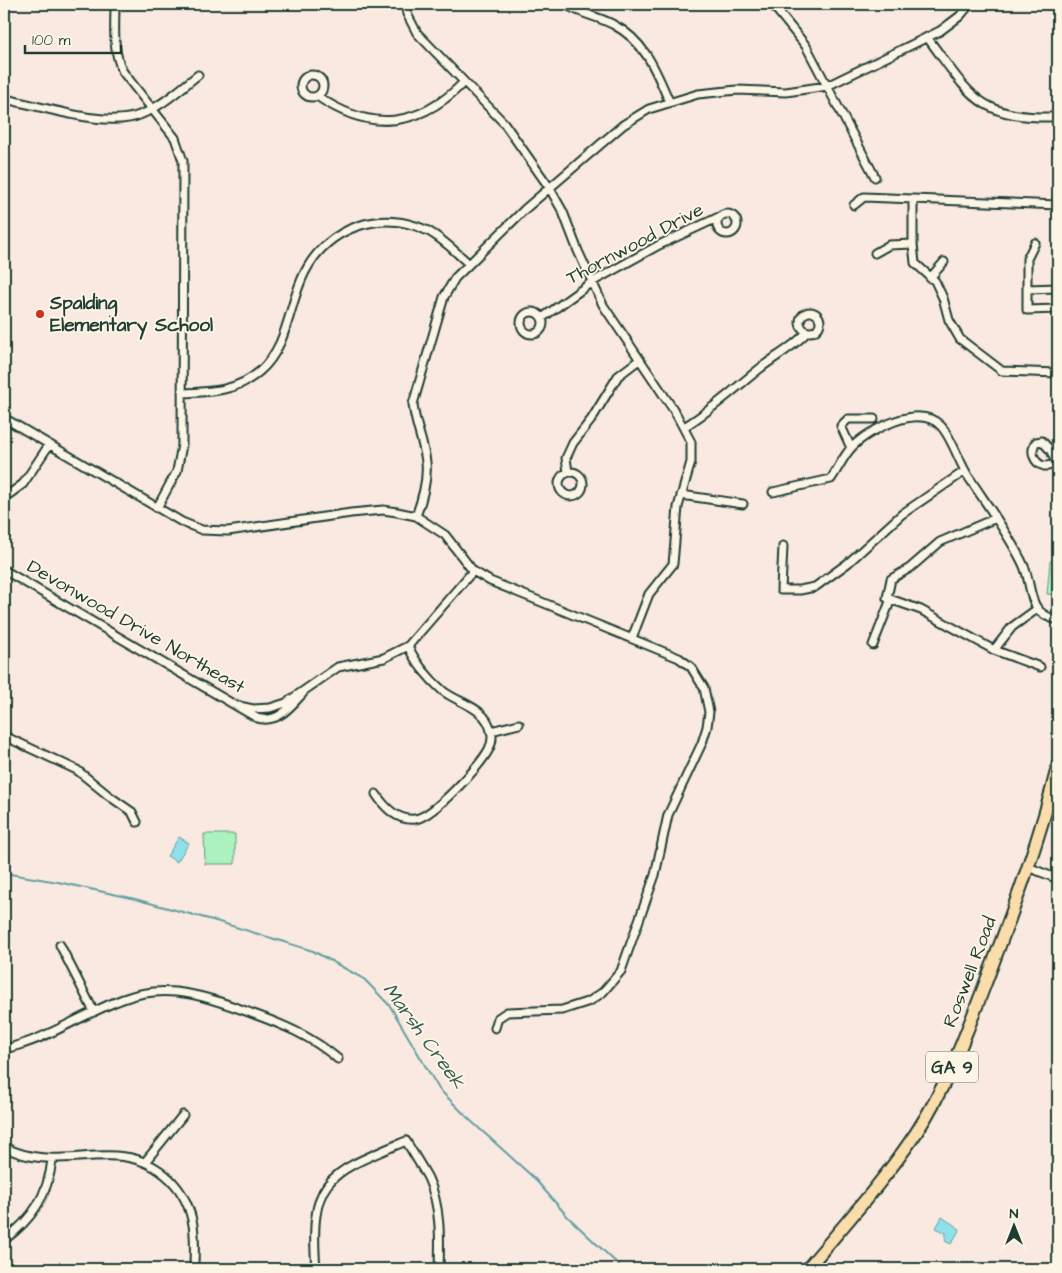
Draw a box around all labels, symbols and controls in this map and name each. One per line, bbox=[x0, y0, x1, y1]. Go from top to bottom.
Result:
scale bar bbox=[25, 22, 121, 54]
text: 100 m bbox=[32, 30, 71, 51]
street label: Thornwood Drive bbox=[562, 196, 708, 292]
place label: Spalding Elementary School bbox=[49, 290, 213, 340]
marker: Spalding Elementary School bbox=[34, 308, 46, 320]
street label: Devonwood Drive Northeast bbox=[22, 553, 250, 701]
street label: Roswell Road bbox=[936, 912, 1004, 1031]
water label: Marsh Creek bbox=[376, 977, 472, 1095]
road number: GA 9 bbox=[926, 1052, 978, 1082]
north arrow bbox=[990, 1200, 1040, 1250]
text: N bbox=[1010, 1204, 1019, 1224]

